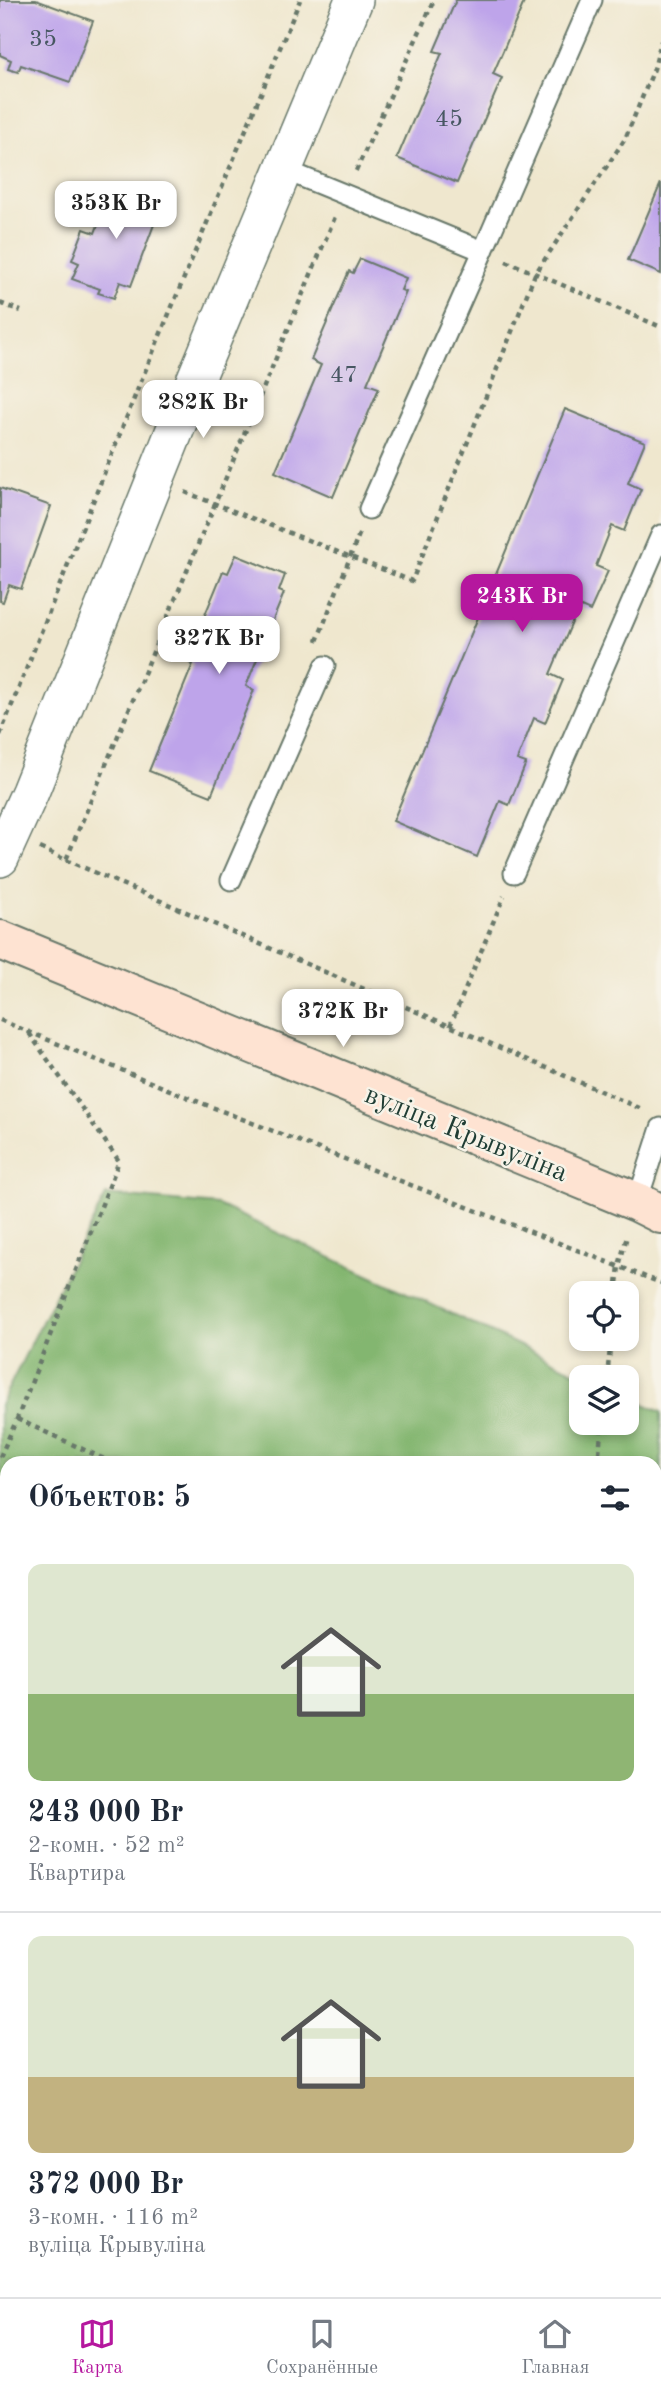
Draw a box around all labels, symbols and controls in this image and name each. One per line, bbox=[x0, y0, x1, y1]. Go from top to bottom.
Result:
house number: 35 bbox=[29, 28, 57, 52]
house number: 45 bbox=[435, 108, 463, 132]
pin: 353K Br bbox=[51, 182, 181, 241]
text: 353K Br bbox=[71, 192, 161, 215]
house number: 47 bbox=[330, 364, 358, 388]
pin: 282K Br bbox=[138, 380, 268, 440]
text: 282K Br bbox=[158, 391, 248, 414]
pin: 243K Br bbox=[457, 574, 587, 634]
text: 243K Br bbox=[477, 585, 567, 608]
pin: 327K Br bbox=[154, 616, 284, 676]
text: 327K Br bbox=[174, 627, 264, 650]
pin: 372K Br bbox=[278, 990, 408, 1049]
text: 372K Br bbox=[298, 1000, 388, 1023]
street label: вуліца Крывуліна bbox=[360, 1081, 572, 1188]
map controls bbox=[569, 1281, 639, 1435]
button: locate bbox=[569, 1281, 639, 1351]
button: layers bbox=[569, 1365, 639, 1435]
icon: filters bbox=[596, 1479, 634, 1517]
text: Объектов: 5 bbox=[28, 1483, 191, 1513]
icon: home bbox=[268, 1609, 394, 1735]
text: 243 000 Br bbox=[28, 1798, 184, 1828]
text: 2-комн. · 52 m² bbox=[28, 1834, 185, 1857]
text: Квартира bbox=[28, 1862, 126, 1885]
icon: home bbox=[268, 1981, 394, 2107]
text: 372 000 Br bbox=[28, 2170, 184, 2200]
text: 3-комн. · 116 m² bbox=[28, 2206, 198, 2229]
text: вуліца Крывуліна bbox=[28, 2234, 206, 2257]
tab: Карта bbox=[72, 2315, 123, 2380]
tab: Сохранённые bbox=[266, 2315, 378, 2380]
tab: Главная bbox=[521, 2315, 589, 2380]

